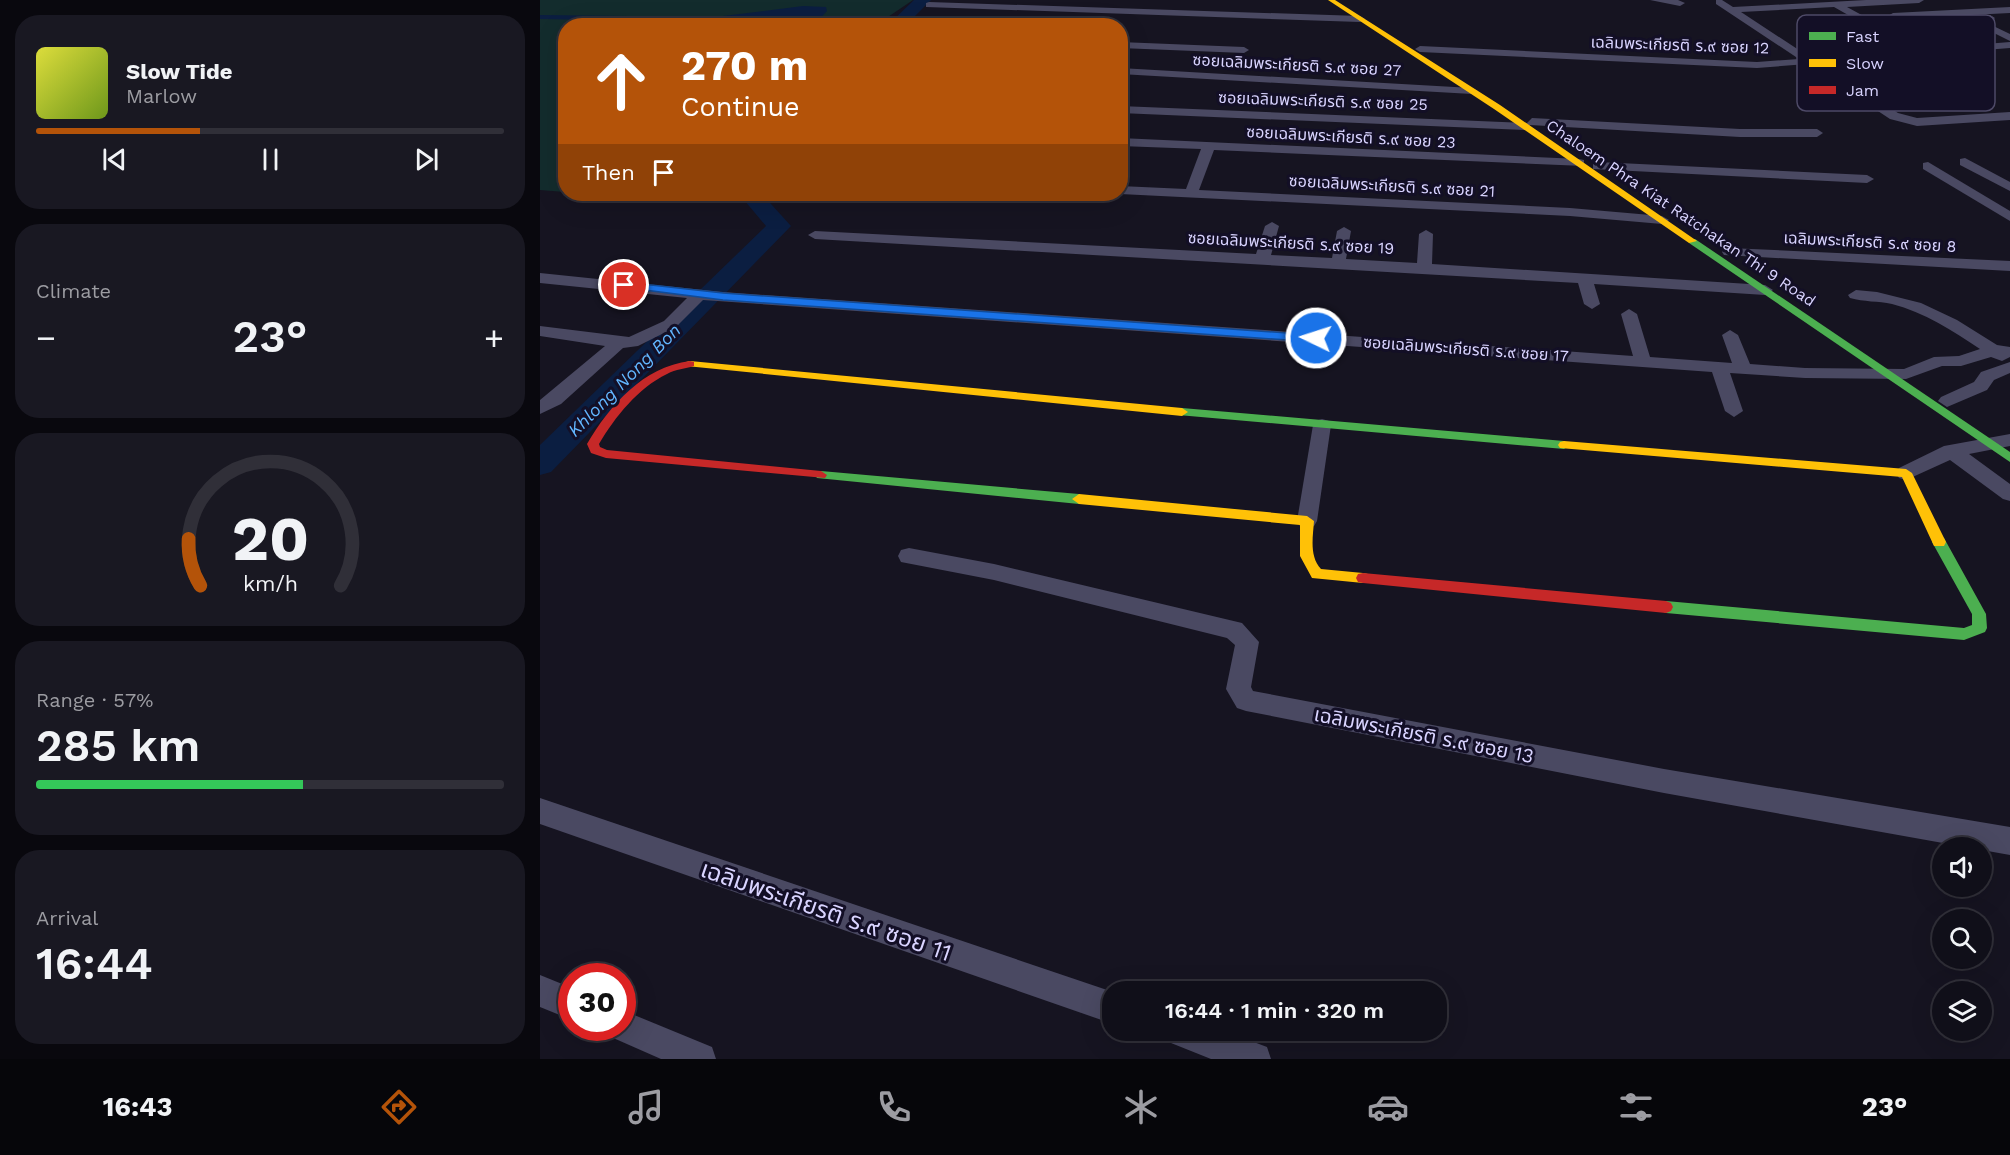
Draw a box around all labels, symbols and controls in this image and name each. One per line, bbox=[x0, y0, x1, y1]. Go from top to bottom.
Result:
legend bbox=[1797, 15, 1995, 111]
text: Fast bbox=[1846, 27, 1879, 46]
street label: เฉลิมพระเกียรติ ร.๙ ซอย 12 bbox=[1590, 32, 1770, 58]
text: 270 m bbox=[681, 41, 808, 90]
icon: ahead bbox=[582, 42, 660, 120]
street label: ซอยเฉลิมพระเกียรติ ร.๙ ซอย 27 bbox=[1192, 50, 1402, 80]
text: Slow bbox=[1846, 54, 1884, 73]
text: Slow Tide bbox=[126, 59, 233, 84]
text: Jam bbox=[1846, 81, 1879, 100]
text: Marlow bbox=[126, 84, 197, 108]
street label: ซอยเฉลิมพระเกียรติ ร.๙ ซอย 25 bbox=[1218, 88, 1428, 114]
text: Continue bbox=[681, 91, 800, 123]
street label: Chaloem Phra Kiat Ratchakan Thi 9 Road bbox=[1543, 116, 1819, 310]
street label: ซอยเฉลิมพระเกียรติ ร.๙ ซอย 23 bbox=[1246, 122, 1456, 152]
icon: previous bbox=[98, 143, 131, 176]
icon: pause bbox=[254, 143, 287, 176]
icon: next bbox=[410, 143, 443, 176]
icon: arrive bbox=[647, 156, 680, 189]
text: Then bbox=[582, 160, 635, 185]
street label: ซอยเฉลิมพระเกียรติ ร.๙ ซอย 21 bbox=[1288, 171, 1496, 201]
street label: ซอยเฉลิมพระเกียรติ ร.๙ ซอย 19 bbox=[1187, 228, 1395, 258]
street label: เฉลิมพระเกียรติ ร.๙ ซอย 8 bbox=[1783, 228, 1957, 256]
pin bbox=[598, 259, 649, 310]
icon: arrive bbox=[607, 268, 640, 301]
text: Climate bbox=[36, 279, 111, 303]
position arrow bbox=[1284, 306, 1348, 370]
text: 23° bbox=[233, 310, 307, 363]
text: − bbox=[36, 318, 56, 357]
text: + bbox=[484, 318, 504, 357]
water label: Khlong Nong Bon bbox=[563, 319, 685, 441]
street label: ซอยเฉลิมพระเกียรติ ร.๙ ซอย 17 bbox=[1363, 332, 1569, 366]
text: 20 bbox=[231, 503, 309, 576]
text: km/h bbox=[242, 572, 298, 597]
text: Range · 57% bbox=[36, 688, 153, 712]
street label: เฉลิมพระเกียรติ ร.๙ ซอย 13 bbox=[1312, 702, 1536, 768]
text: 285 km bbox=[36, 719, 200, 772]
map controls bbox=[1932, 837, 1992, 1041]
button: sound bbox=[1932, 837, 1992, 897]
street label: เฉลิมพระเกียรติ ร.๙ ซอย 11 bbox=[697, 855, 955, 967]
text: Arrival bbox=[36, 906, 98, 930]
button: search bbox=[1932, 909, 1992, 969]
text: 16:44 bbox=[36, 937, 153, 990]
speed limit sign: 30 bbox=[558, 963, 636, 1041]
button: layers bbox=[1932, 981, 1992, 1041]
text: 16:44 · 1 min · 320 m bbox=[1165, 998, 1384, 1023]
icon: directions bbox=[378, 1086, 420, 1128]
icon: music bbox=[625, 1086, 667, 1128]
icon: phone bbox=[873, 1086, 915, 1128]
icon: climate bbox=[1120, 1086, 1162, 1128]
icon: car bbox=[1367, 1086, 1409, 1128]
icon: filters bbox=[1615, 1086, 1657, 1128]
text: 16:43 bbox=[103, 1091, 173, 1123]
text: 23° bbox=[1862, 1091, 1907, 1123]

